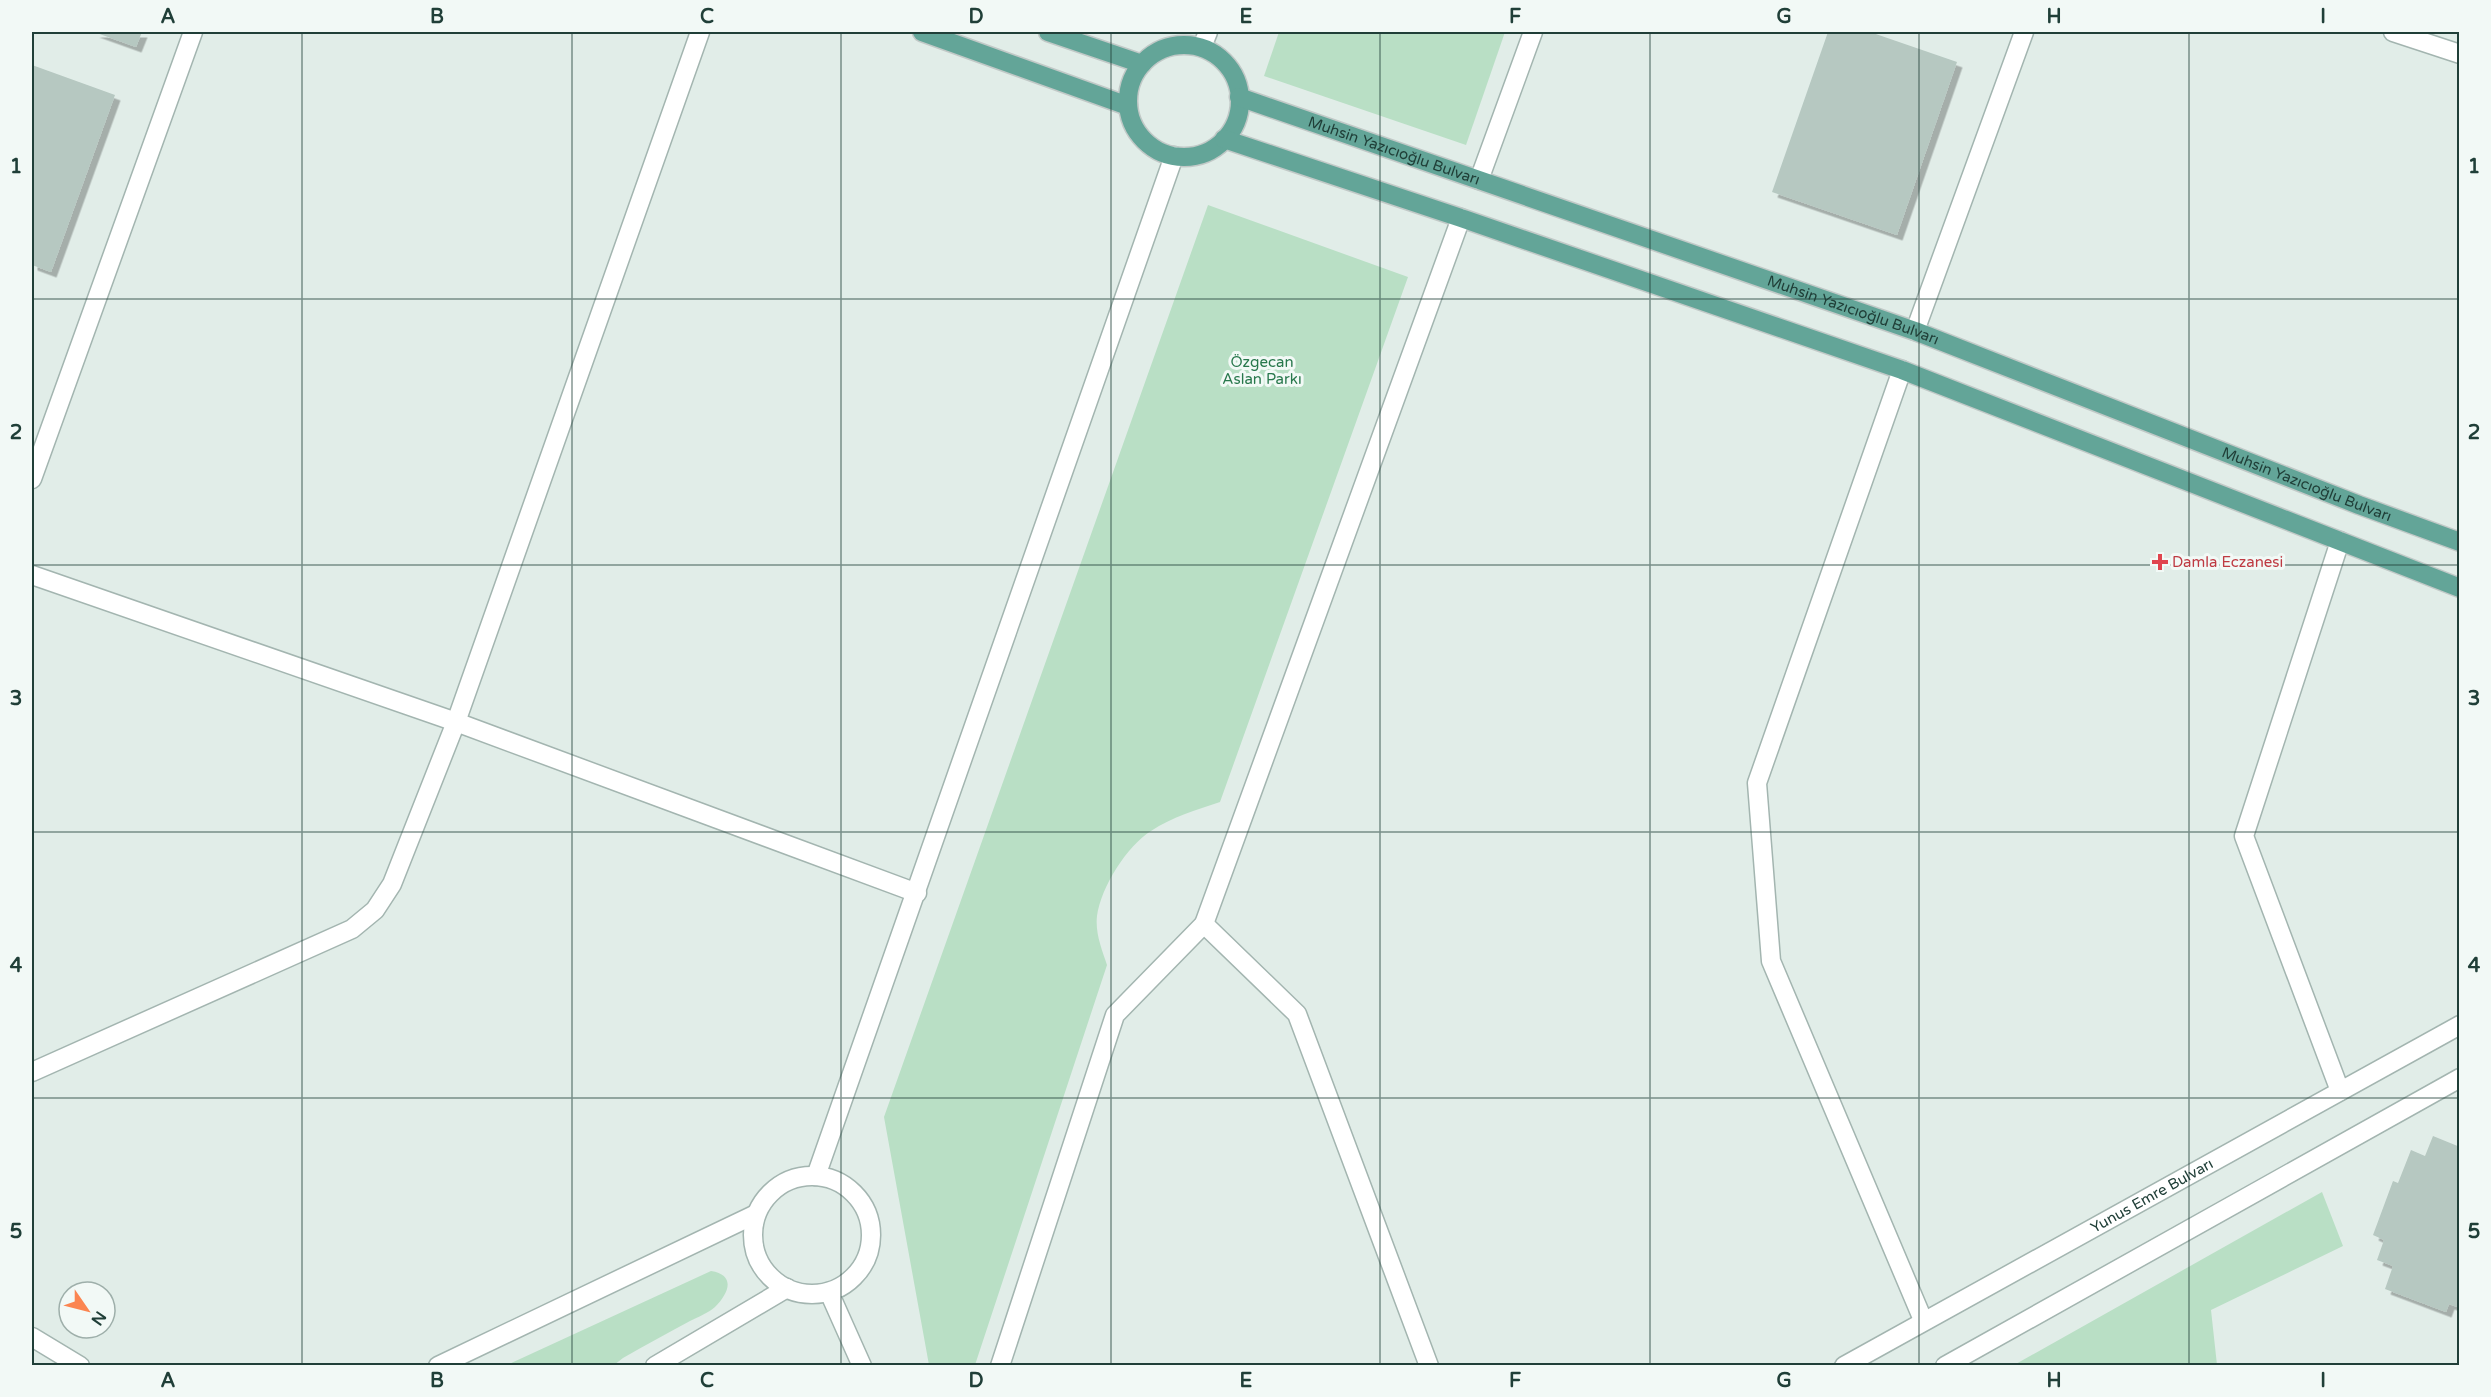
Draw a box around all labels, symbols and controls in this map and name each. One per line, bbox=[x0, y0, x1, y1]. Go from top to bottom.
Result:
text: A bbox=[161, 5, 176, 29]
text: B bbox=[430, 5, 444, 29]
text: C bbox=[700, 5, 714, 29]
text: D bbox=[968, 5, 984, 29]
text: E bbox=[1240, 5, 1253, 29]
text: F bbox=[1509, 5, 1521, 29]
text: G bbox=[1776, 5, 1792, 29]
text: H bbox=[2046, 5, 2062, 29]
text: I bbox=[2320, 5, 2326, 29]
street label: Muhsin Yazıcıoğlu Bulvarı bbox=[1306, 113, 1482, 189]
text: 1 bbox=[10, 155, 22, 179]
text: 1 bbox=[2468, 155, 2480, 179]
street label: Muhsin Yazıcıoğlu Bulvarı bbox=[1765, 272, 1942, 349]
park label: Özgecan Aslan Parkı bbox=[1222, 353, 1302, 388]
text: 2 bbox=[10, 421, 22, 445]
text: 2 bbox=[2468, 421, 2480, 445]
street label: Muhsin Yazıcıoğlu Bulvarı bbox=[2219, 443, 2394, 525]
place label: Damla Eczanesi bbox=[2172, 553, 2283, 571]
marker: Damla Eczanesi bbox=[2153, 555, 2167, 569]
text: 3 bbox=[10, 687, 22, 711]
text: 3 bbox=[2468, 687, 2480, 711]
text: 4 bbox=[10, 954, 23, 978]
text: 4 bbox=[2468, 954, 2481, 978]
street label: Yunus Emre Bulvarı bbox=[2088, 1154, 2216, 1237]
text: 5 bbox=[10, 1220, 22, 1244]
text: 5 bbox=[2468, 1220, 2480, 1244]
north arrow bbox=[57, 1280, 117, 1340]
text: N bbox=[87, 1307, 110, 1329]
text: A bbox=[161, 1369, 176, 1393]
text: B bbox=[430, 1369, 444, 1393]
text: C bbox=[700, 1369, 714, 1393]
text: D bbox=[968, 1369, 984, 1393]
text: E bbox=[1240, 1369, 1253, 1393]
text: F bbox=[1509, 1369, 1521, 1393]
text: G bbox=[1776, 1369, 1792, 1393]
text: H bbox=[2046, 1369, 2062, 1393]
text: I bbox=[2320, 1369, 2326, 1393]

